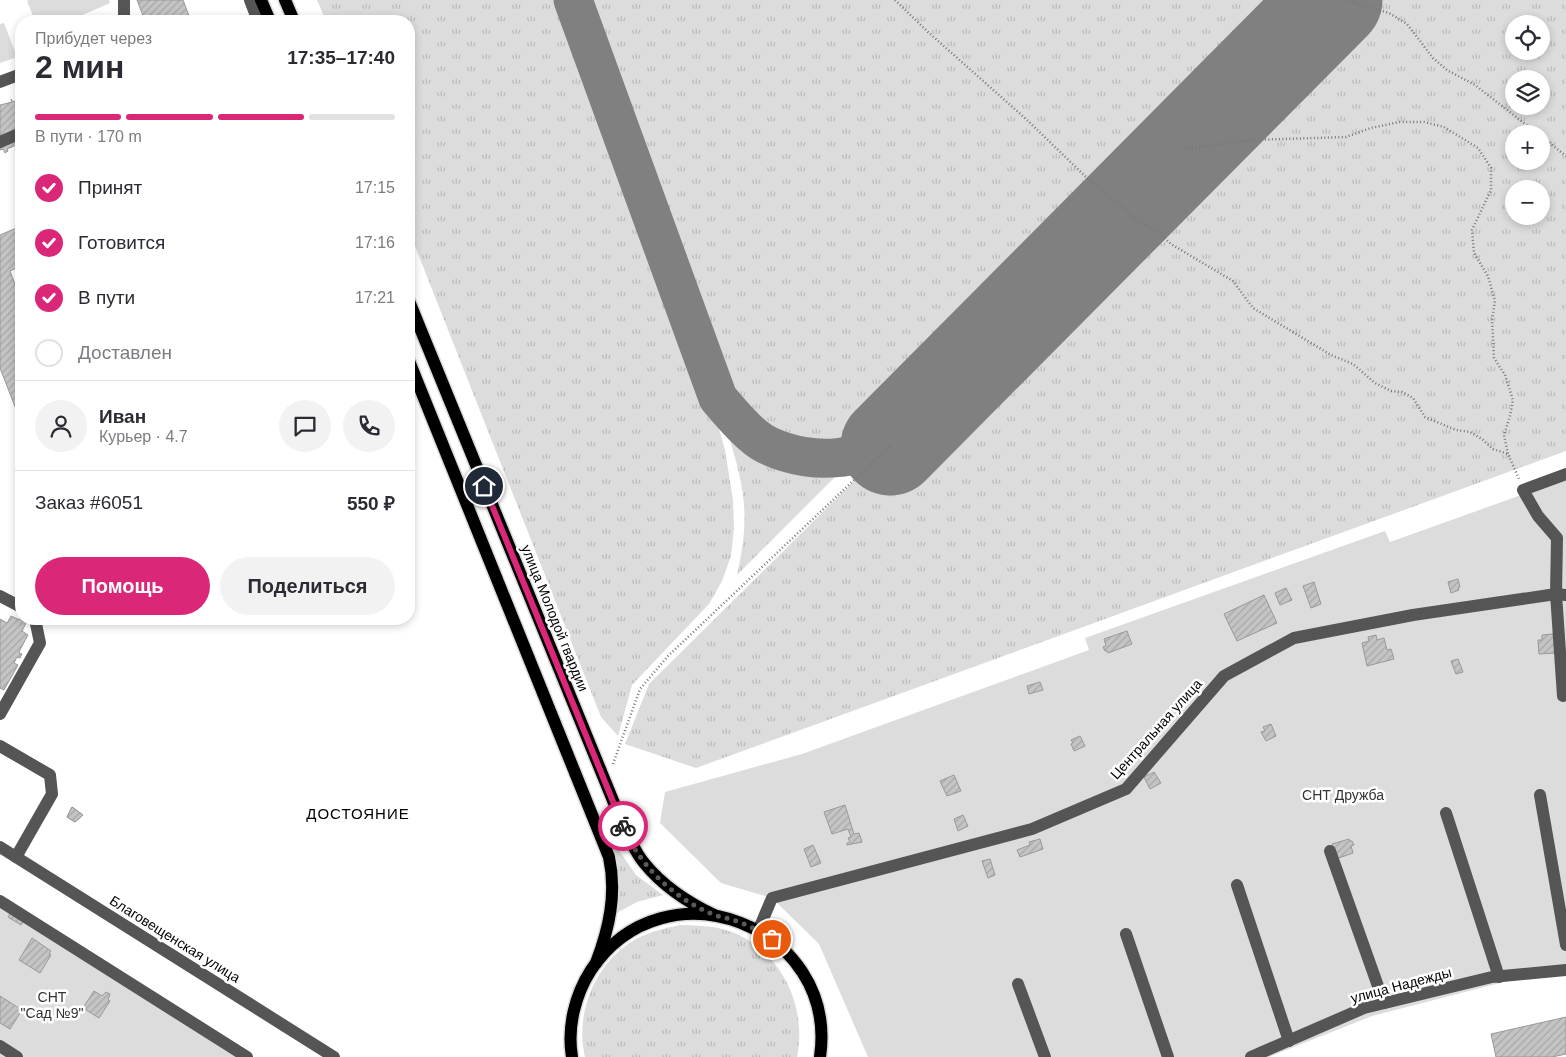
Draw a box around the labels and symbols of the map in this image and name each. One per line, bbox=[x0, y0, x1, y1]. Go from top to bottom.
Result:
pin bbox=[463, 465, 505, 507]
street label: улица Молодой гвардии bbox=[518, 542, 592, 694]
street label: Центральная улица bbox=[1107, 676, 1205, 782]
park label: СНТ Дружба bbox=[1302, 787, 1384, 803]
courier bbox=[598, 801, 648, 851]
district label: ДОСТОЯНИЕ bbox=[306, 805, 410, 822]
street label: Благовещенская улица bbox=[107, 892, 243, 986]
pin bbox=[751, 918, 793, 960]
street label: улица Надежды bbox=[1349, 964, 1453, 1006]
park label: СНТ "Сад №9" bbox=[21, 989, 83, 1021]

